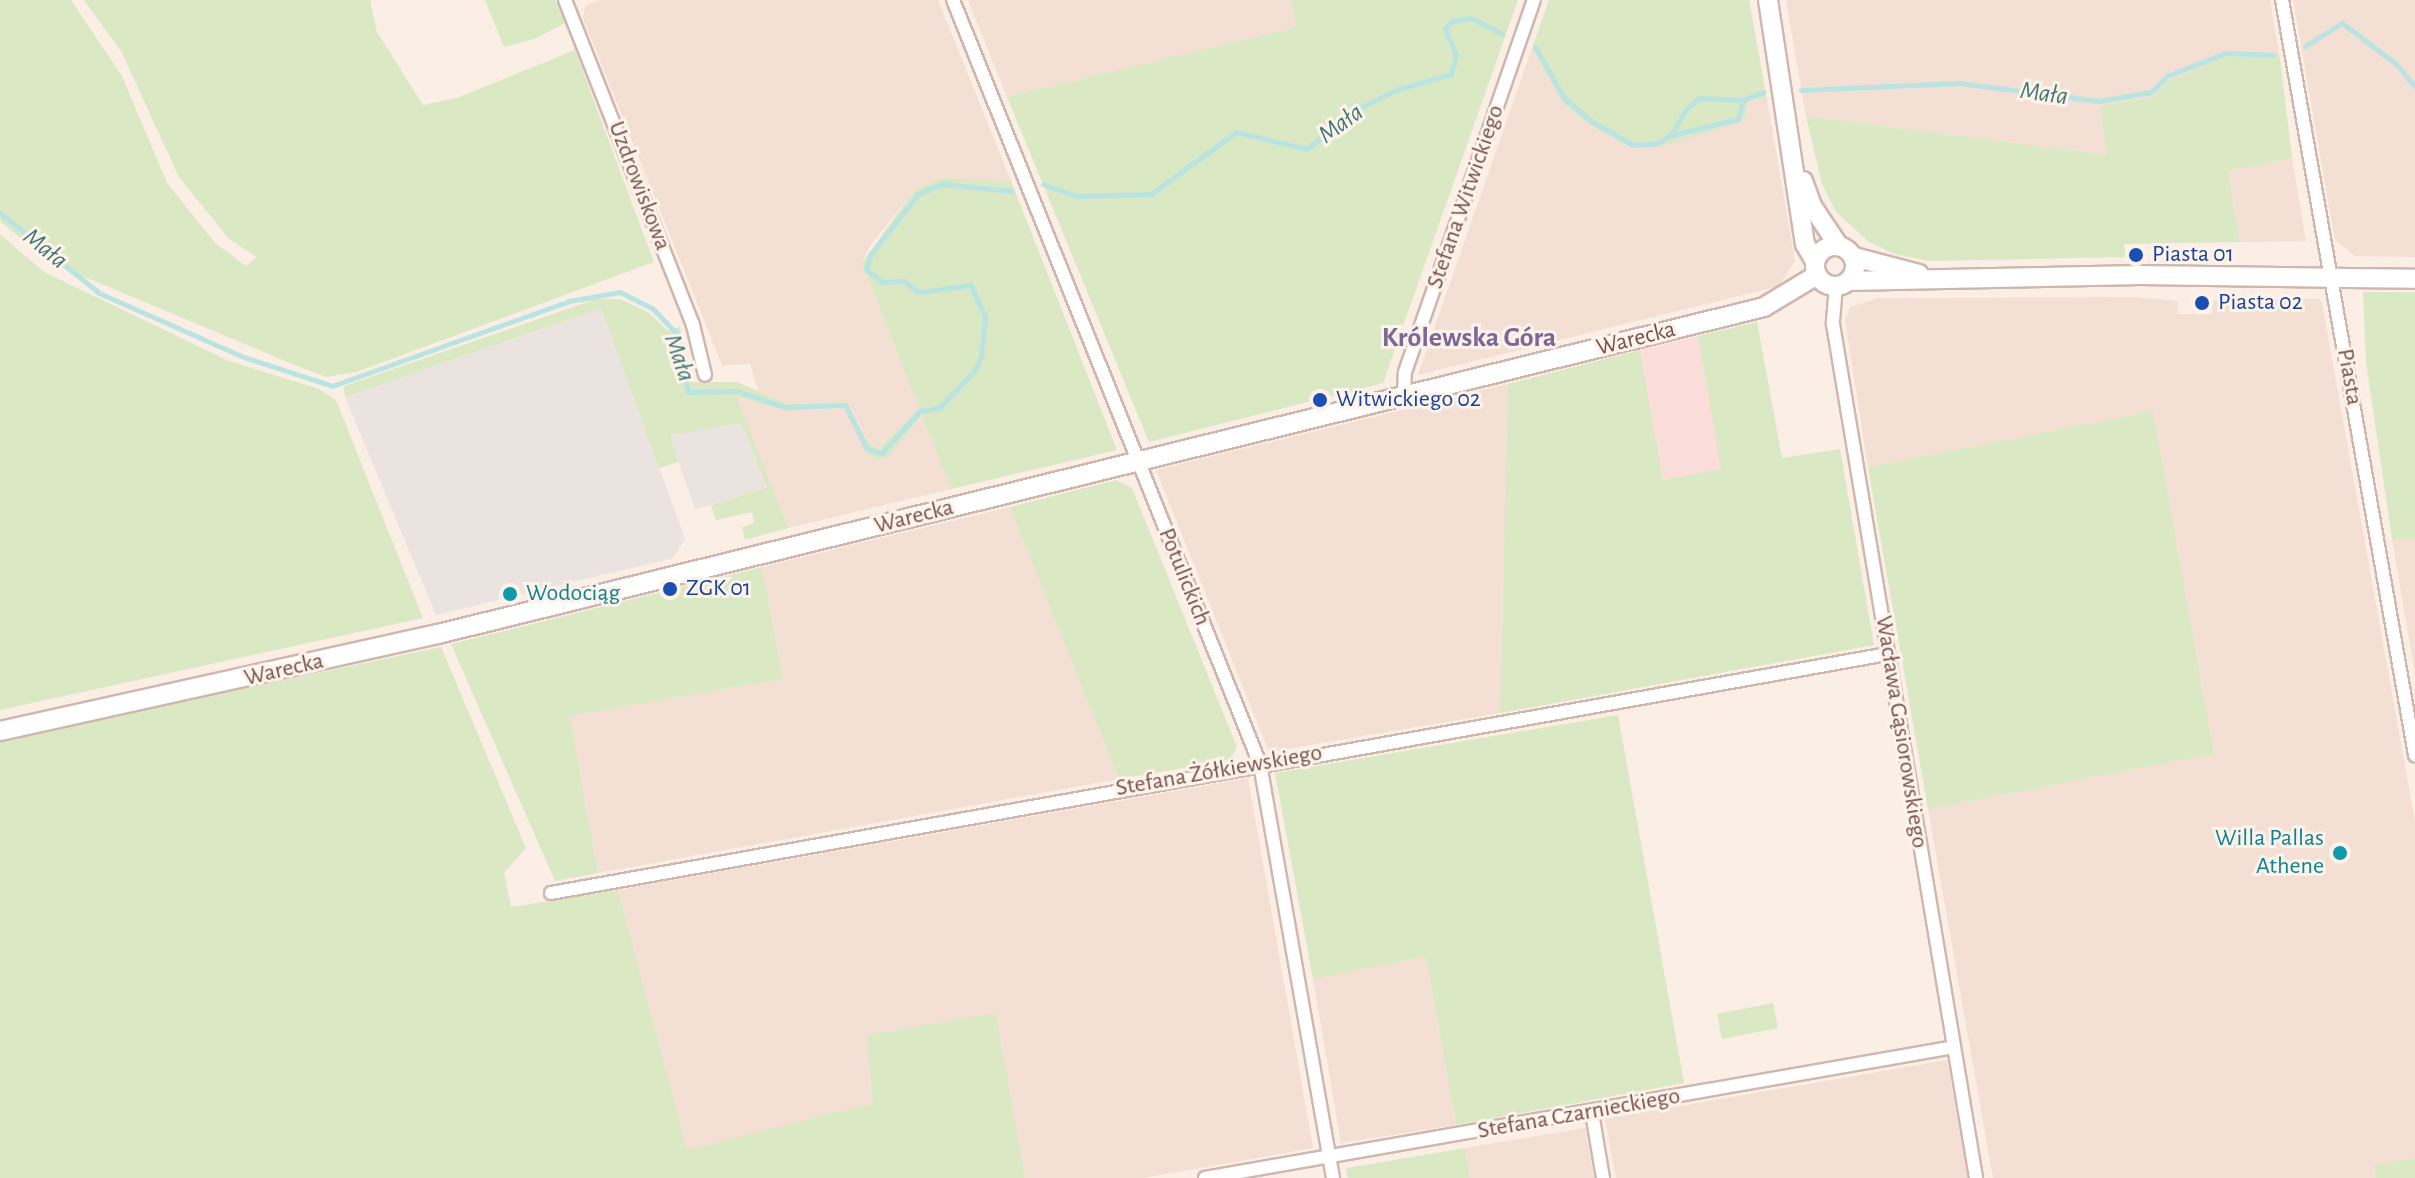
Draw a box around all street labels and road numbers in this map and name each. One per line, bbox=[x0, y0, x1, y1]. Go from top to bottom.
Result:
street label: Stefana Witwickiego bbox=[1421, 101, 1511, 293]
street label: Uzdrowiskowa bbox=[601, 117, 677, 255]
street label: Warecka bbox=[1593, 315, 1679, 363]
street label: Piasta bbox=[2330, 346, 2368, 408]
street label: Warecka bbox=[871, 493, 957, 541]
street label: Potulickich bbox=[1151, 524, 1217, 630]
street label: Wacława Gąsiorowskiego bbox=[1868, 614, 1934, 850]
street label: Warecka bbox=[242, 647, 326, 693]
street label: Stefana Żółkiewskiego bbox=[1114, 739, 1324, 803]
street label: Stefana Czarnieckiego bbox=[1476, 1082, 1682, 1146]

